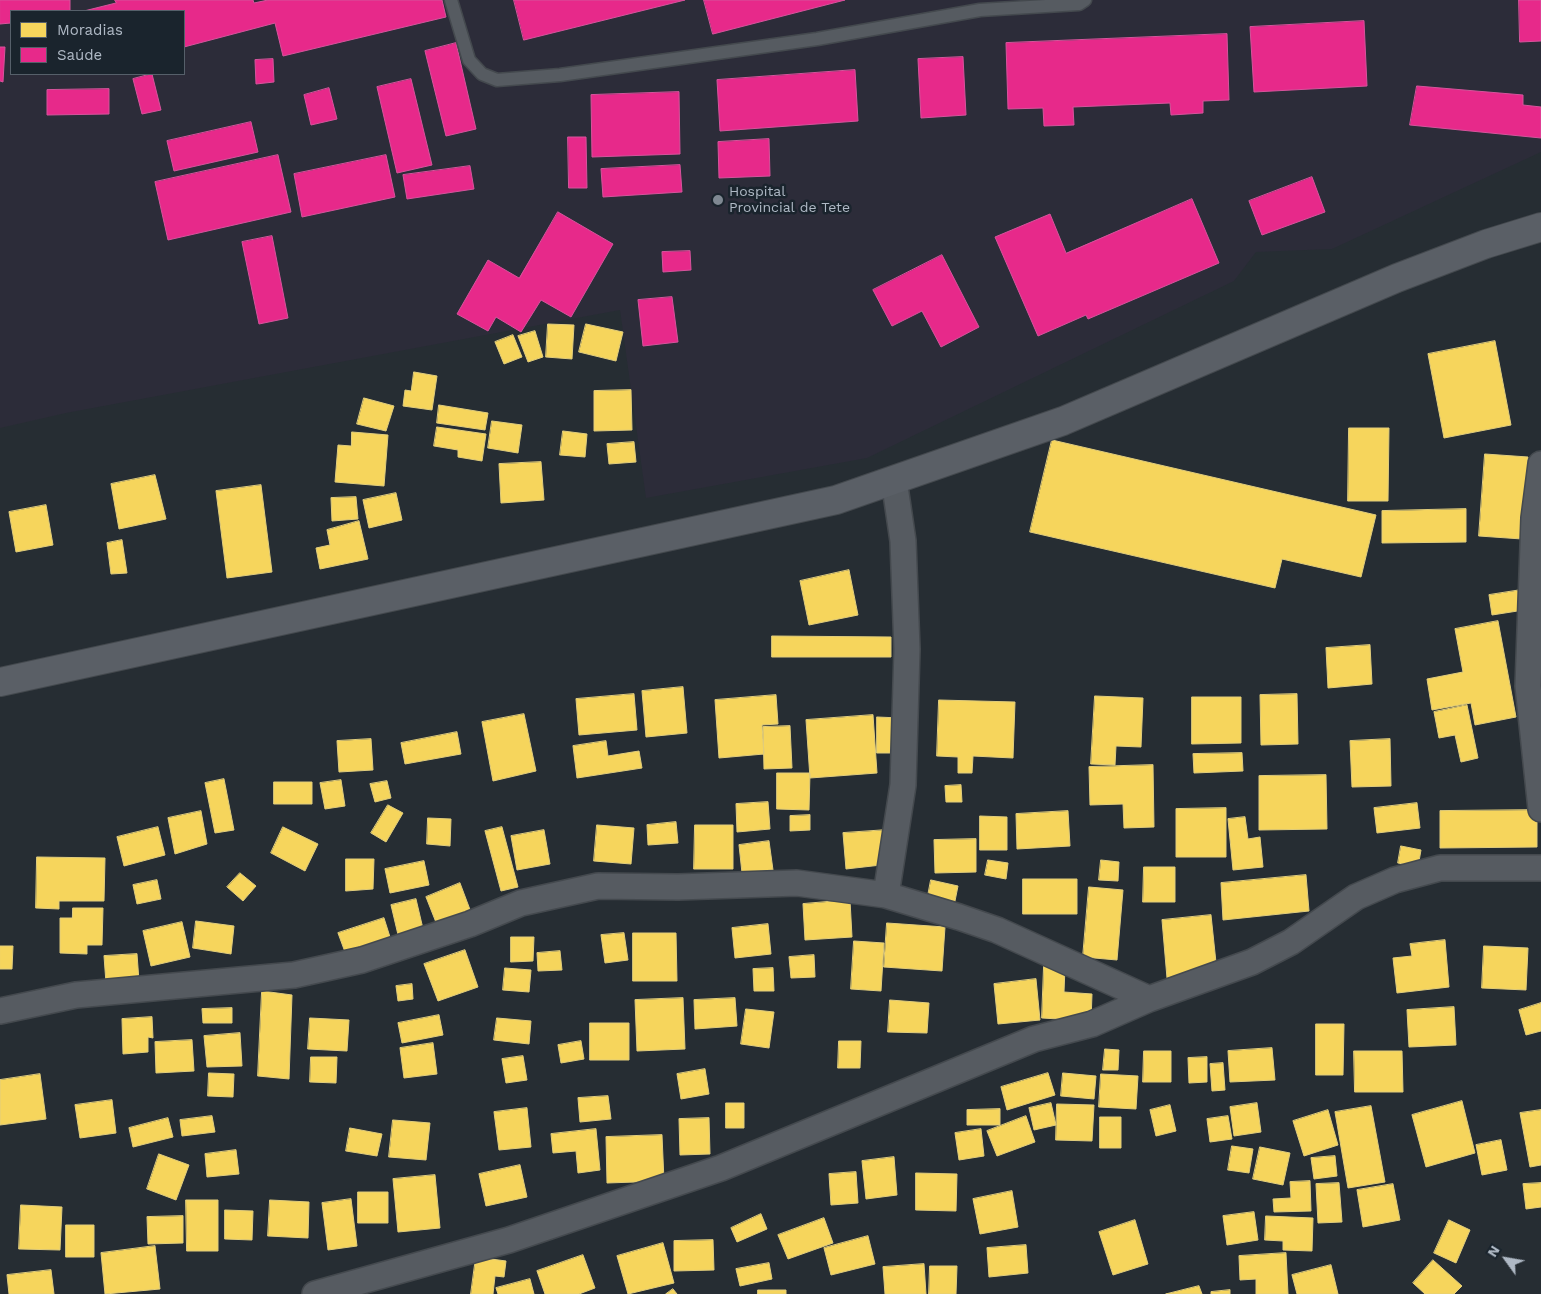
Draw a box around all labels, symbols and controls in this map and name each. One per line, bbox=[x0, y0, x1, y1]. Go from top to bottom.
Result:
legend bbox=[10, 10, 185, 75]
text: Moradias bbox=[57, 21, 123, 39]
text: Saúde bbox=[57, 46, 102, 64]
place label: Hospital Provincial de Tete bbox=[729, 184, 850, 216]
marker: Hospital Provincial de Tete bbox=[711, 193, 725, 207]
north arrow bbox=[1481, 1234, 1531, 1284]
text: N bbox=[1484, 1242, 1503, 1260]

